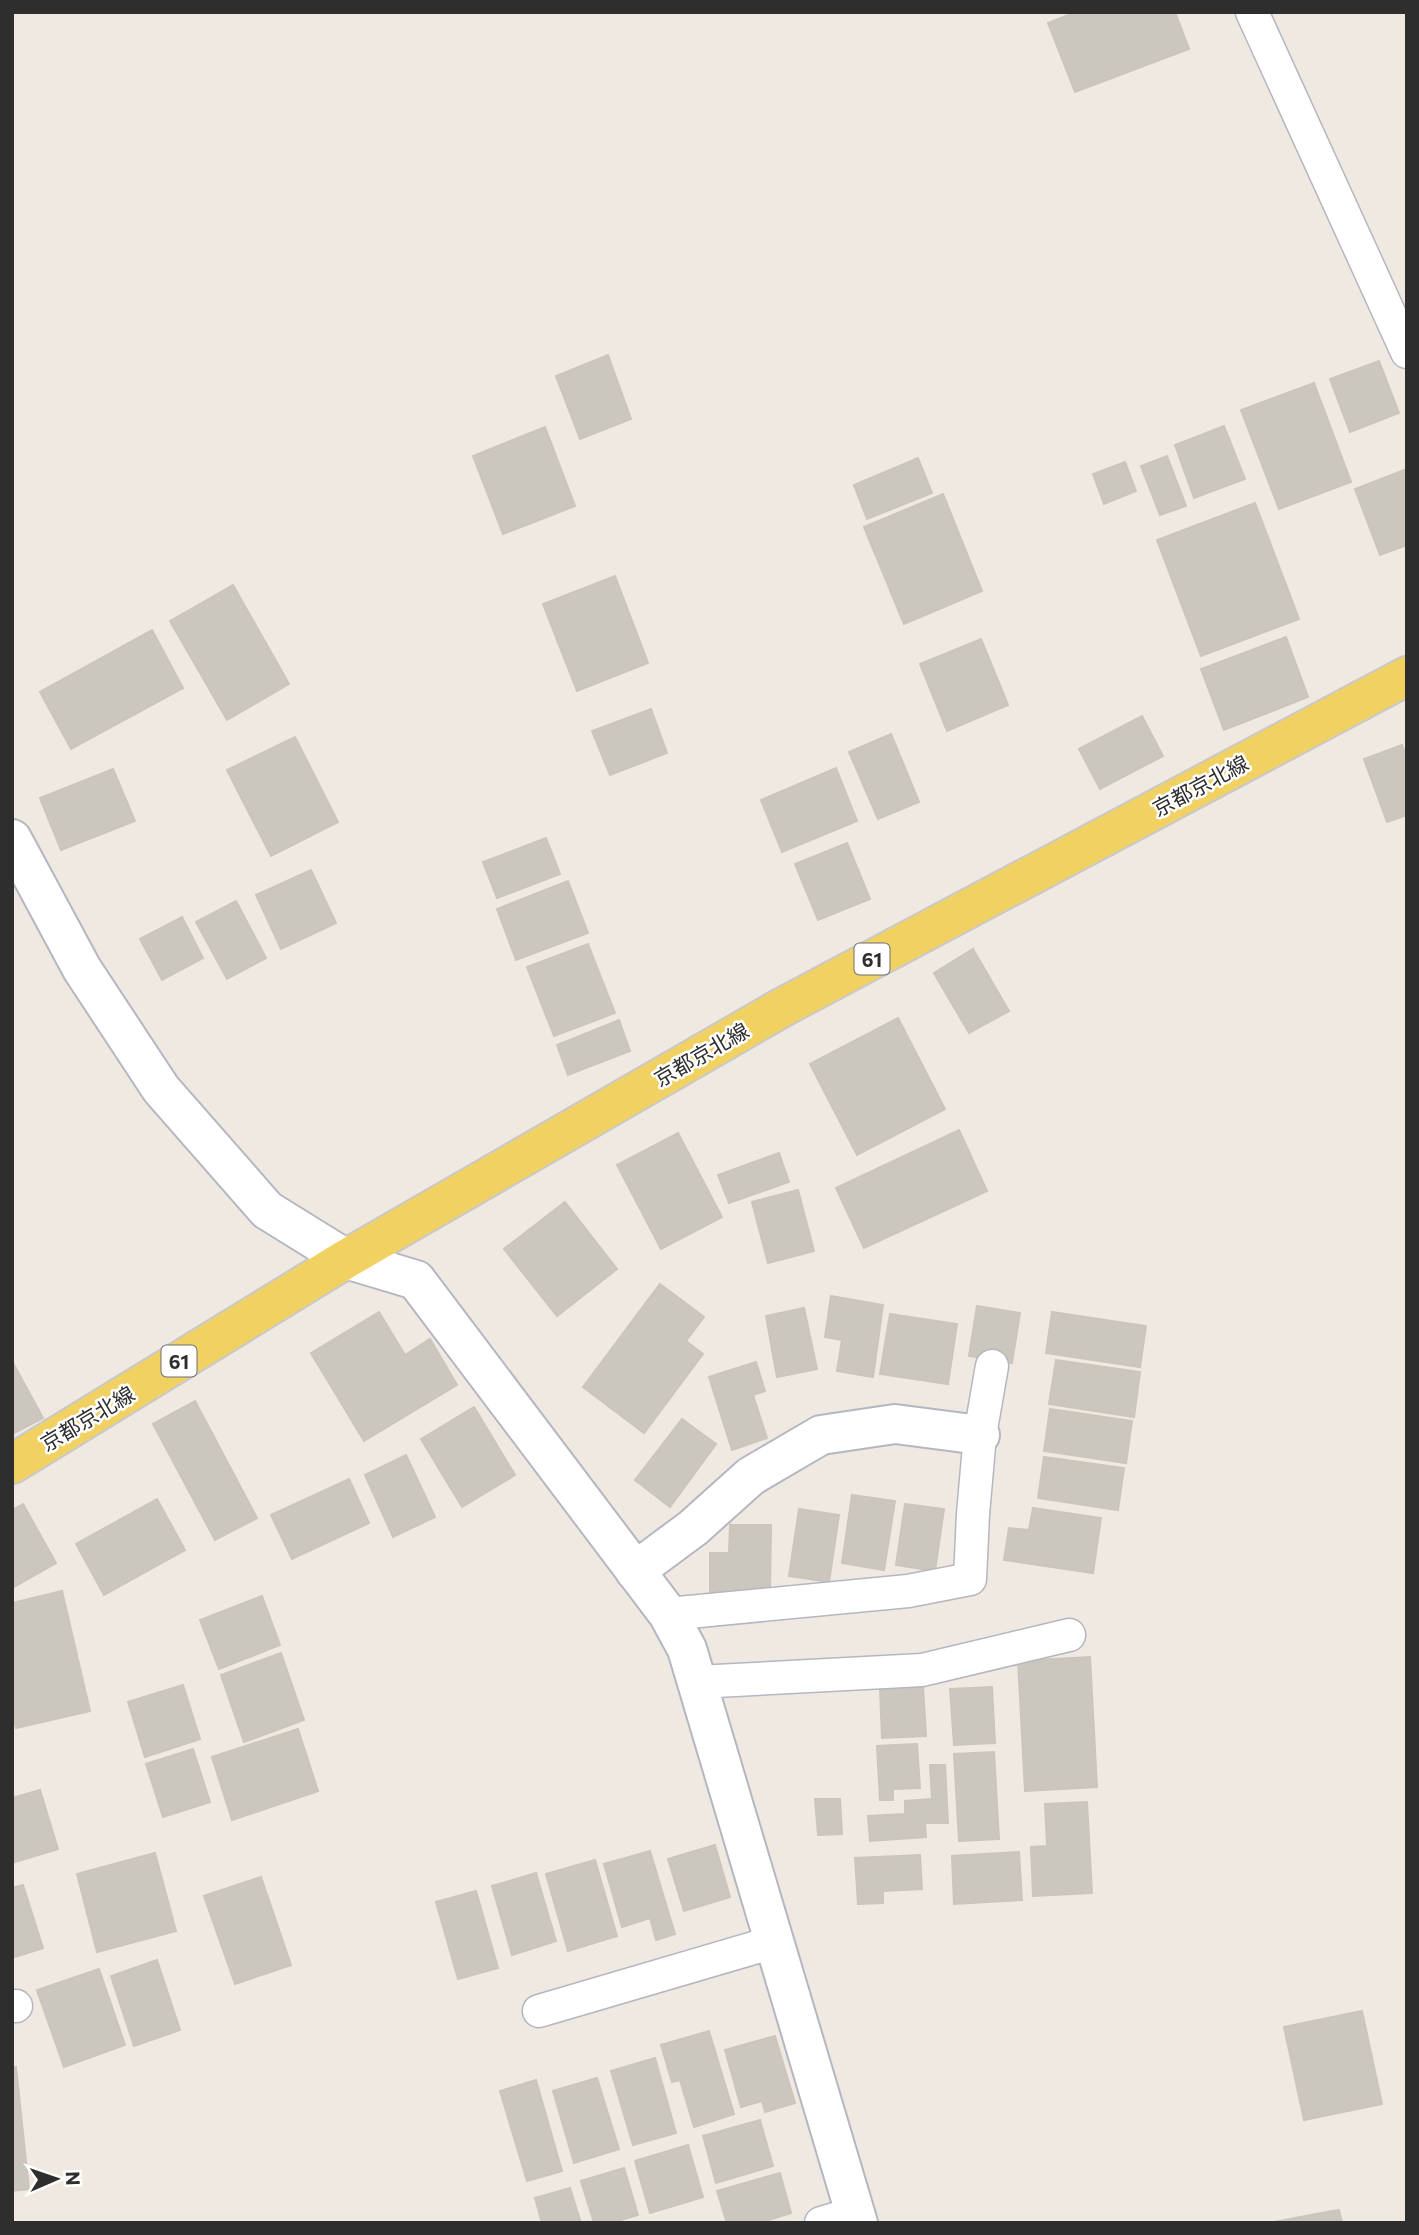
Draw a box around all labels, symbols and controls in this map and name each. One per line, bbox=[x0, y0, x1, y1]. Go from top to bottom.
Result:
street label: 京都京北線 bbox=[1148, 749, 1252, 821]
road number: 61 bbox=[854, 944, 890, 974]
street label: 京都京北線 bbox=[649, 1017, 753, 1091]
road number: 61 bbox=[162, 1345, 196, 1376]
street label: 京都京北線 bbox=[36, 1380, 138, 1456]
north arrow bbox=[21, 2144, 91, 2214]
text: N bbox=[62, 2171, 85, 2186]

